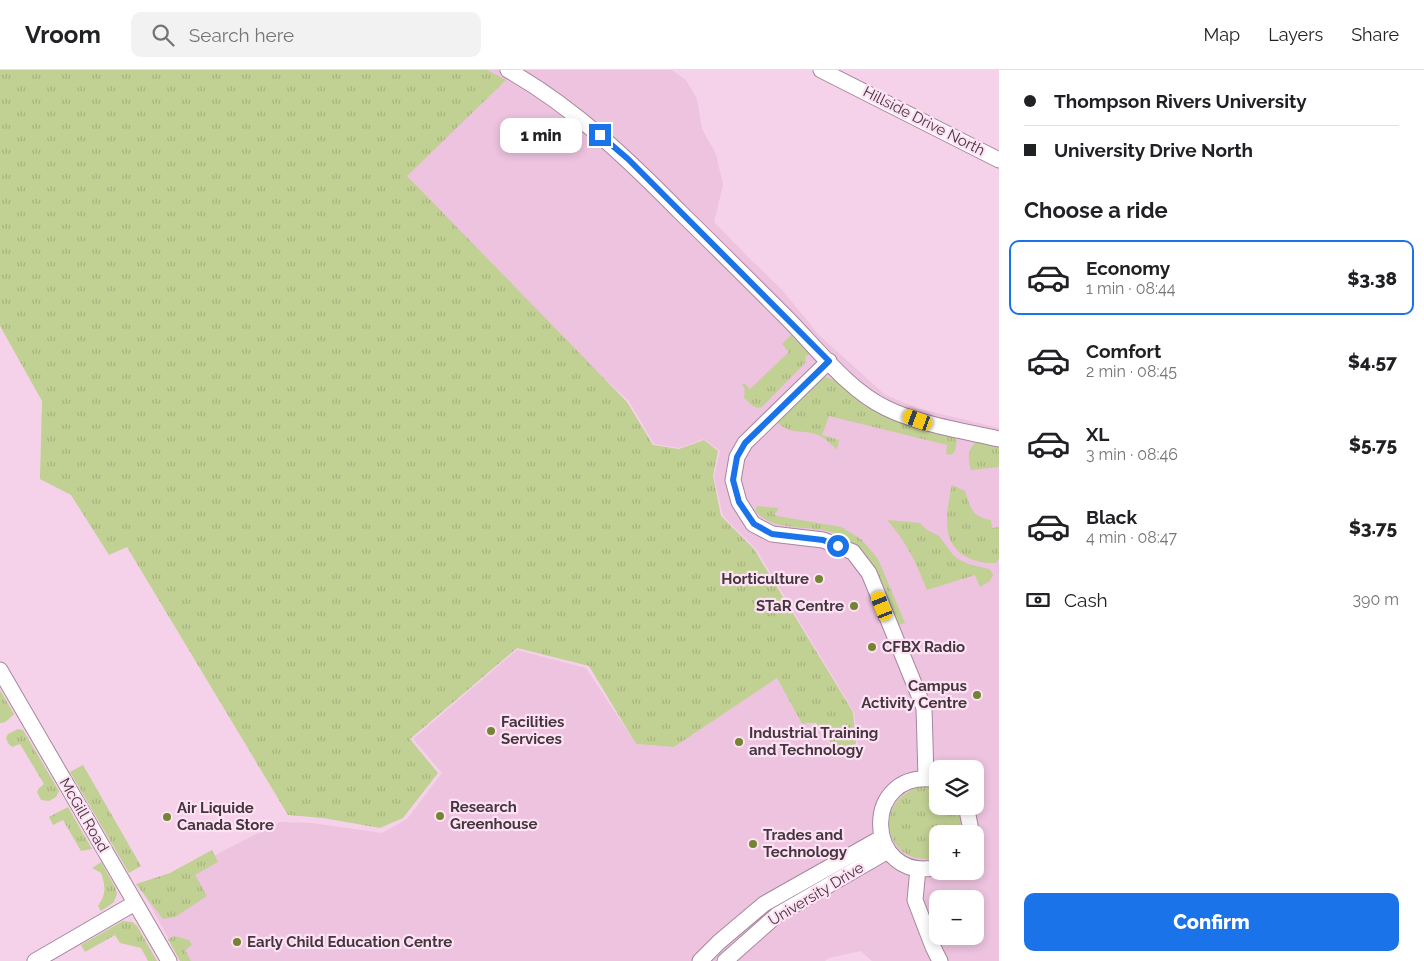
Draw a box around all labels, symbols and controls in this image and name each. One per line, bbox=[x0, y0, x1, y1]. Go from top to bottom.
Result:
search box bbox=[131, 12, 481, 57]
text: Vroom bbox=[25, 20, 101, 49]
icon: search bbox=[149, 21, 177, 49]
text: Search here bbox=[189, 24, 294, 46]
text: Map bbox=[1204, 24, 1240, 45]
text: Layers bbox=[1268, 24, 1323, 45]
text: Share bbox=[1351, 24, 1399, 45]
street label: Hillside Drive North bbox=[860, 83, 988, 159]
text: Thompson Rivers University bbox=[1054, 90, 1307, 112]
callout: 1 min bbox=[500, 118, 582, 152]
route end bbox=[589, 124, 611, 146]
text: 1 min bbox=[520, 126, 562, 145]
text: University Drive North bbox=[1054, 139, 1253, 161]
text: Choose a ride bbox=[1024, 197, 1168, 223]
icon: car bbox=[1026, 255, 1071, 300]
text: Economy bbox=[1086, 257, 1170, 279]
text: $3.38 bbox=[1347, 267, 1397, 289]
text: 1 min · 08:44 bbox=[1086, 279, 1175, 298]
icon: car bbox=[1026, 338, 1071, 383]
text: Comfort bbox=[1086, 340, 1161, 362]
text: $4.57 bbox=[1348, 350, 1397, 372]
text: 2 min · 08:45 bbox=[1086, 362, 1177, 381]
car bbox=[901, 408, 934, 432]
icon: car bbox=[1026, 421, 1071, 466]
text: XL bbox=[1086, 423, 1109, 445]
text: $5.75 bbox=[1349, 433, 1397, 455]
text: 3 min · 08:46 bbox=[1086, 445, 1178, 464]
icon: car bbox=[1026, 504, 1071, 549]
text: Black bbox=[1086, 506, 1137, 528]
text: $3.75 bbox=[1349, 516, 1397, 538]
text: 4 min · 08:47 bbox=[1086, 528, 1177, 547]
route start bbox=[827, 535, 849, 557]
place label: Horticulture bbox=[721, 570, 809, 588]
marker: Horticulture bbox=[813, 573, 825, 585]
icon: cash bbox=[1024, 586, 1052, 614]
car bbox=[869, 589, 894, 623]
text: Cash bbox=[1064, 589, 1108, 611]
text: 390 m bbox=[1353, 590, 1399, 609]
place label: STaR Centre bbox=[756, 597, 844, 615]
marker: STaR Centre bbox=[848, 600, 860, 612]
place label: CFBX Radio bbox=[882, 638, 965, 656]
marker: CFBX Radio bbox=[866, 641, 878, 653]
place label: Campus Activity Centre bbox=[861, 677, 967, 712]
marker: Campus Activity Centre bbox=[971, 689, 983, 701]
place label: Facilities Services bbox=[501, 713, 564, 748]
place label: Industrial Training and Technology bbox=[749, 724, 878, 759]
marker: Facilities Services bbox=[485, 725, 497, 737]
marker: Industrial Training and Technology bbox=[733, 736, 745, 748]
map controls bbox=[929, 760, 984, 945]
button: layers bbox=[929, 760, 984, 815]
street label: McGill Road bbox=[56, 775, 112, 855]
place label: Research Greenhouse bbox=[450, 798, 537, 833]
place label: Air Liquide Canada Store bbox=[177, 799, 274, 834]
marker: Research Greenhouse bbox=[434, 810, 446, 822]
marker: Air Liquide Canada Store bbox=[161, 811, 173, 823]
button: + bbox=[929, 825, 984, 880]
place label: Trades and Technology bbox=[763, 826, 848, 861]
marker: Trades and Technology bbox=[747, 838, 759, 850]
street label: University Drive bbox=[765, 858, 867, 930]
button: − bbox=[929, 890, 984, 945]
button: Confirm bbox=[1024, 893, 1399, 951]
place label: Early Child Education Centre bbox=[247, 933, 452, 951]
marker: Early Child Education Centre bbox=[231, 936, 243, 948]

